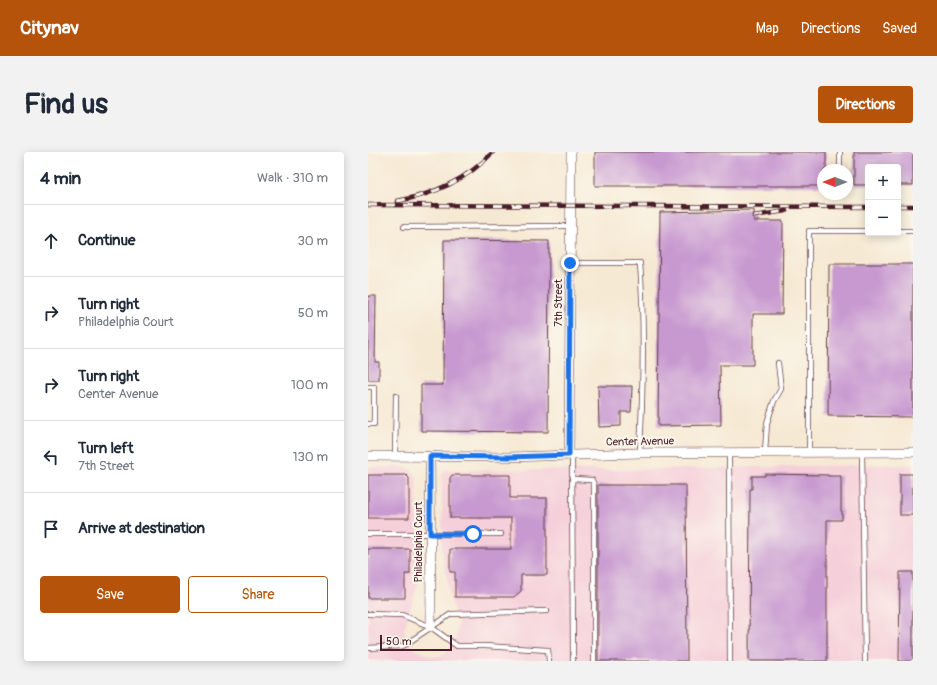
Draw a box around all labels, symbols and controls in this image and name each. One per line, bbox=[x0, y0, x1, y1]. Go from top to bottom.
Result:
text: Citynav bbox=[20, 16, 79, 40]
text: Map bbox=[756, 20, 779, 37]
text: Directions bbox=[801, 20, 860, 37]
text: Saved bbox=[882, 20, 917, 37]
button: Directions bbox=[818, 86, 913, 123]
text: Find us bbox=[24, 87, 108, 122]
north arrow bbox=[817, 164, 853, 200]
map controls bbox=[865, 164, 901, 236]
button: + bbox=[865, 164, 901, 200]
text: 4 min bbox=[40, 168, 81, 189]
text: Walk · 310 m bbox=[257, 170, 328, 186]
button: − bbox=[865, 200, 901, 236]
icon: ahead bbox=[40, 230, 62, 252]
text: Continue bbox=[78, 231, 136, 250]
text: 30 m bbox=[298, 233, 328, 249]
route end bbox=[561, 254, 579, 272]
street label: 7th Street bbox=[552, 279, 565, 327]
text: Turn right bbox=[78, 295, 139, 314]
icon: right bbox=[40, 302, 62, 324]
text: 50 m bbox=[298, 305, 328, 321]
text: Philadelphia Court bbox=[78, 314, 174, 330]
text: Turn right bbox=[78, 367, 139, 386]
icon: right bbox=[40, 374, 62, 396]
text: 100 m bbox=[291, 377, 328, 393]
text: Center Avenue bbox=[78, 386, 158, 402]
street label: Center Avenue bbox=[606, 434, 675, 449]
text: Turn left bbox=[78, 439, 134, 458]
icon: left bbox=[40, 446, 62, 468]
text: 130 m bbox=[292, 449, 328, 465]
text: 7th Street bbox=[78, 458, 134, 474]
street label: Philadelphia Court bbox=[412, 501, 425, 583]
icon: arrive bbox=[40, 518, 62, 540]
text: Arrive at destination bbox=[78, 519, 205, 538]
route start bbox=[464, 525, 482, 543]
button: Save bbox=[40, 576, 180, 613]
button: Share bbox=[188, 576, 328, 613]
scale bar bbox=[380, 633, 452, 652]
text: 50 m bbox=[386, 635, 412, 648]

